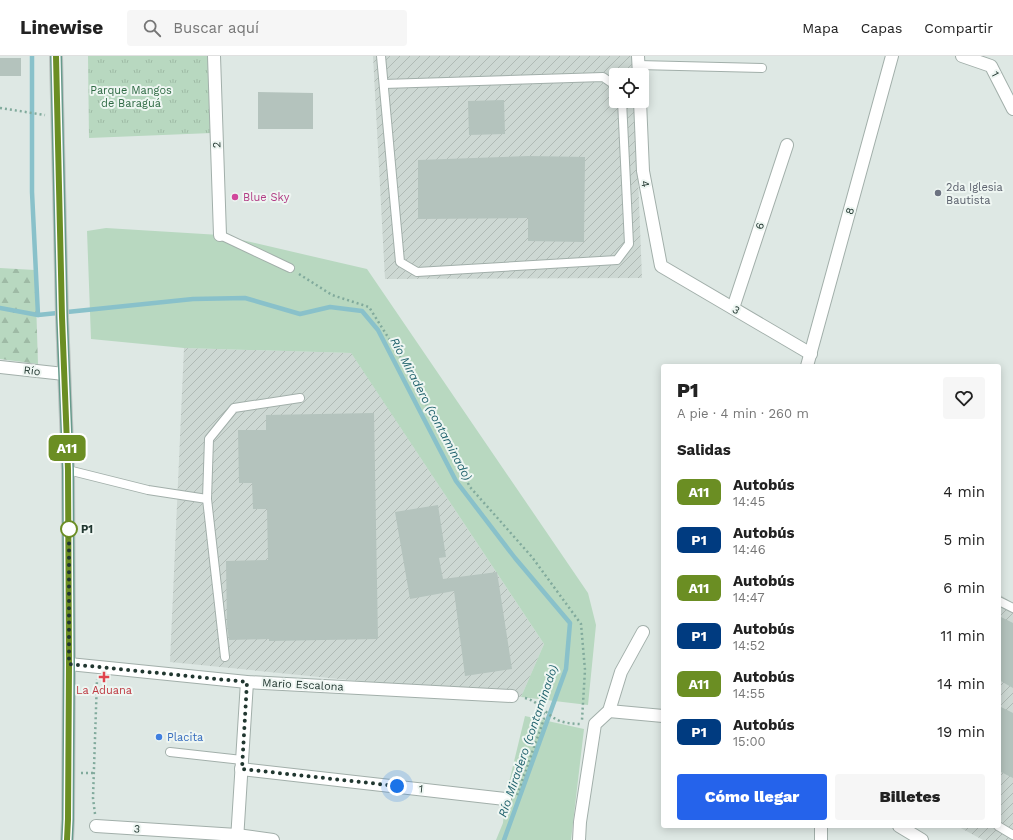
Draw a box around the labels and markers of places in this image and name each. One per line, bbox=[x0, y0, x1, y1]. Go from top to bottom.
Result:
place label: 2da Iglesia Bautista bbox=[946, 181, 1003, 207]
marker: 2da Iglesia Bautista bbox=[933, 188, 943, 198]
place label: Blue Sky bbox=[243, 191, 290, 204]
marker: Blue Sky bbox=[230, 192, 240, 202]
marker: P1 bbox=[60, 520, 78, 538]
place label: P1 bbox=[81, 523, 93, 536]
marker: La Aduana bbox=[99, 672, 109, 682]
place label: La Aduana bbox=[76, 684, 132, 697]
place label: Placita bbox=[167, 731, 203, 744]
marker: Placita bbox=[154, 732, 164, 742]

